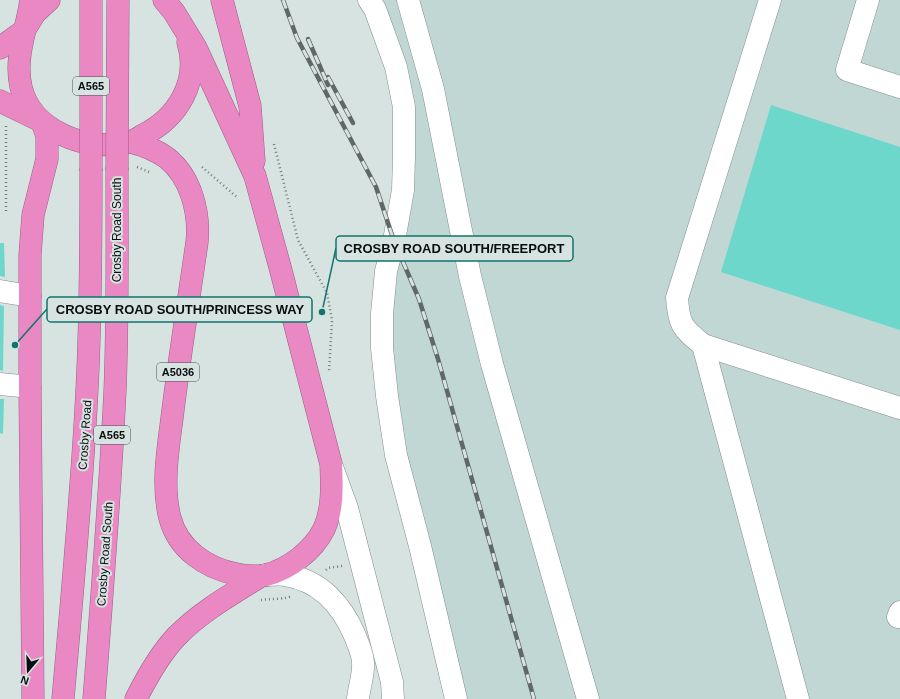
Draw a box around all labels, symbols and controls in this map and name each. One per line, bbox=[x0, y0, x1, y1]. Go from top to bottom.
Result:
road number: A565 bbox=[73, 77, 109, 95]
street label: Crosby Road South bbox=[110, 178, 124, 282]
callout: CROSBY ROAD SOUTH/FREEPORT bbox=[336, 236, 573, 261]
text: CROSBY ROAD SOUTH/FREEPORT bbox=[344, 241, 564, 256]
callout: CROSBY ROAD SOUTH/PRINCESS WAY bbox=[47, 297, 312, 322]
text: CROSBY ROAD SOUTH/PRINCESS WAY bbox=[56, 302, 305, 317]
road number: A5036 bbox=[157, 363, 199, 381]
street label: Crosby Road bbox=[76, 400, 94, 470]
road number: A565 bbox=[94, 426, 130, 444]
street label: Crosby Road South bbox=[94, 501, 116, 607]
north arrow bbox=[8, 651, 48, 691]
text: N bbox=[19, 673, 30, 687]

